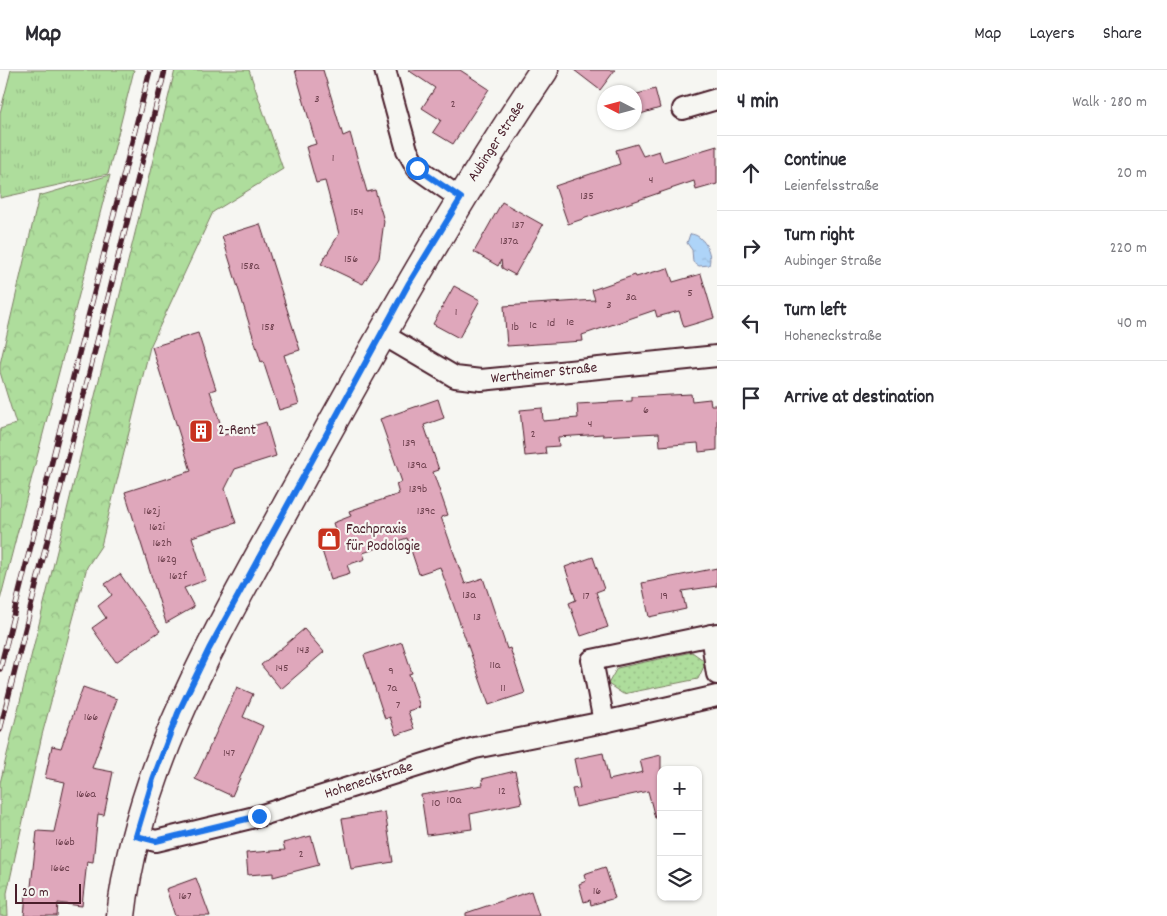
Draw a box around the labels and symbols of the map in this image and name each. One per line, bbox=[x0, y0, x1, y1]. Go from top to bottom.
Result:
north arrow bbox=[597, 85, 642, 130]
house number: 3 bbox=[314, 91, 320, 108]
house number: 2 bbox=[450, 96, 456, 113]
street label: Aubinger Straße bbox=[463, 97, 531, 186]
house number: 1 bbox=[332, 150, 334, 167]
route start bbox=[406, 157, 429, 180]
house number: 4 bbox=[649, 172, 654, 189]
house number: 135 bbox=[580, 188, 594, 205]
house number: 154 bbox=[350, 204, 364, 221]
house number: 137 bbox=[512, 217, 525, 234]
house number: 137a bbox=[500, 233, 518, 250]
house number: 156 bbox=[344, 251, 358, 268]
house number: 158a bbox=[241, 258, 260, 275]
house number: 5 bbox=[687, 285, 693, 302]
house number: 3a bbox=[626, 289, 637, 306]
house number: 3 bbox=[606, 297, 612, 314]
house number: 1 bbox=[455, 304, 457, 321]
house number: 1e bbox=[566, 314, 574, 331]
house number: 1d bbox=[547, 315, 555, 332]
house number: 1c bbox=[529, 317, 537, 334]
house number: 158 bbox=[262, 319, 275, 336]
house number: 1b bbox=[511, 319, 519, 336]
street label: Wertheimer Straße bbox=[490, 357, 599, 391]
house number: 6 bbox=[643, 402, 649, 419]
house number: 4 bbox=[588, 416, 593, 433]
building icon: 2-Rent bbox=[188, 418, 214, 444]
place label: 2-Rent bbox=[218, 420, 257, 442]
house number: 2 bbox=[530, 426, 536, 443]
house number: 139 bbox=[402, 435, 416, 452]
house number: 139a bbox=[407, 457, 427, 474]
house number: 139b bbox=[409, 481, 427, 498]
house number: 162j bbox=[144, 503, 160, 520]
house number: 139c bbox=[417, 503, 435, 520]
house number: 162i bbox=[149, 519, 165, 536]
place label: Fachpraxis für Podologie bbox=[346, 519, 421, 558]
shop icon: Fachpraxis für Podologie bbox=[316, 526, 342, 552]
house number: 162h bbox=[152, 535, 172, 552]
house number: 162g bbox=[157, 551, 177, 568]
house number: 162f bbox=[169, 568, 188, 585]
house number: 13a bbox=[462, 587, 476, 604]
house number: 17 bbox=[582, 588, 590, 605]
house number: 19 bbox=[660, 588, 668, 605]
house number: 13 bbox=[473, 609, 481, 626]
house number: 143 bbox=[297, 642, 309, 659]
house number: 11a bbox=[490, 657, 501, 674]
house number: 145 bbox=[275, 660, 289, 677]
house number: 9 bbox=[388, 663, 394, 680]
house number: 7a bbox=[387, 680, 397, 697]
house number: 11 bbox=[500, 680, 506, 697]
house number: 7 bbox=[396, 697, 401, 714]
house number: 166 bbox=[84, 709, 98, 726]
house number: 147 bbox=[223, 745, 235, 762]
street label: Hoheneckstraße bbox=[322, 756, 416, 806]
house number: 12 bbox=[498, 783, 506, 800]
house number: 166a bbox=[76, 786, 96, 803]
house number: 10a bbox=[447, 792, 462, 809]
house number: 10 bbox=[431, 795, 441, 812]
route end bbox=[248, 805, 271, 828]
house number: 166b bbox=[55, 834, 75, 851]
house number: 2 bbox=[298, 846, 304, 863]
house number: 166c bbox=[50, 860, 70, 877]
scale bar bbox=[15, 881, 81, 904]
house number: 16 bbox=[593, 883, 601, 900]
house number: 167 bbox=[178, 888, 192, 905]

